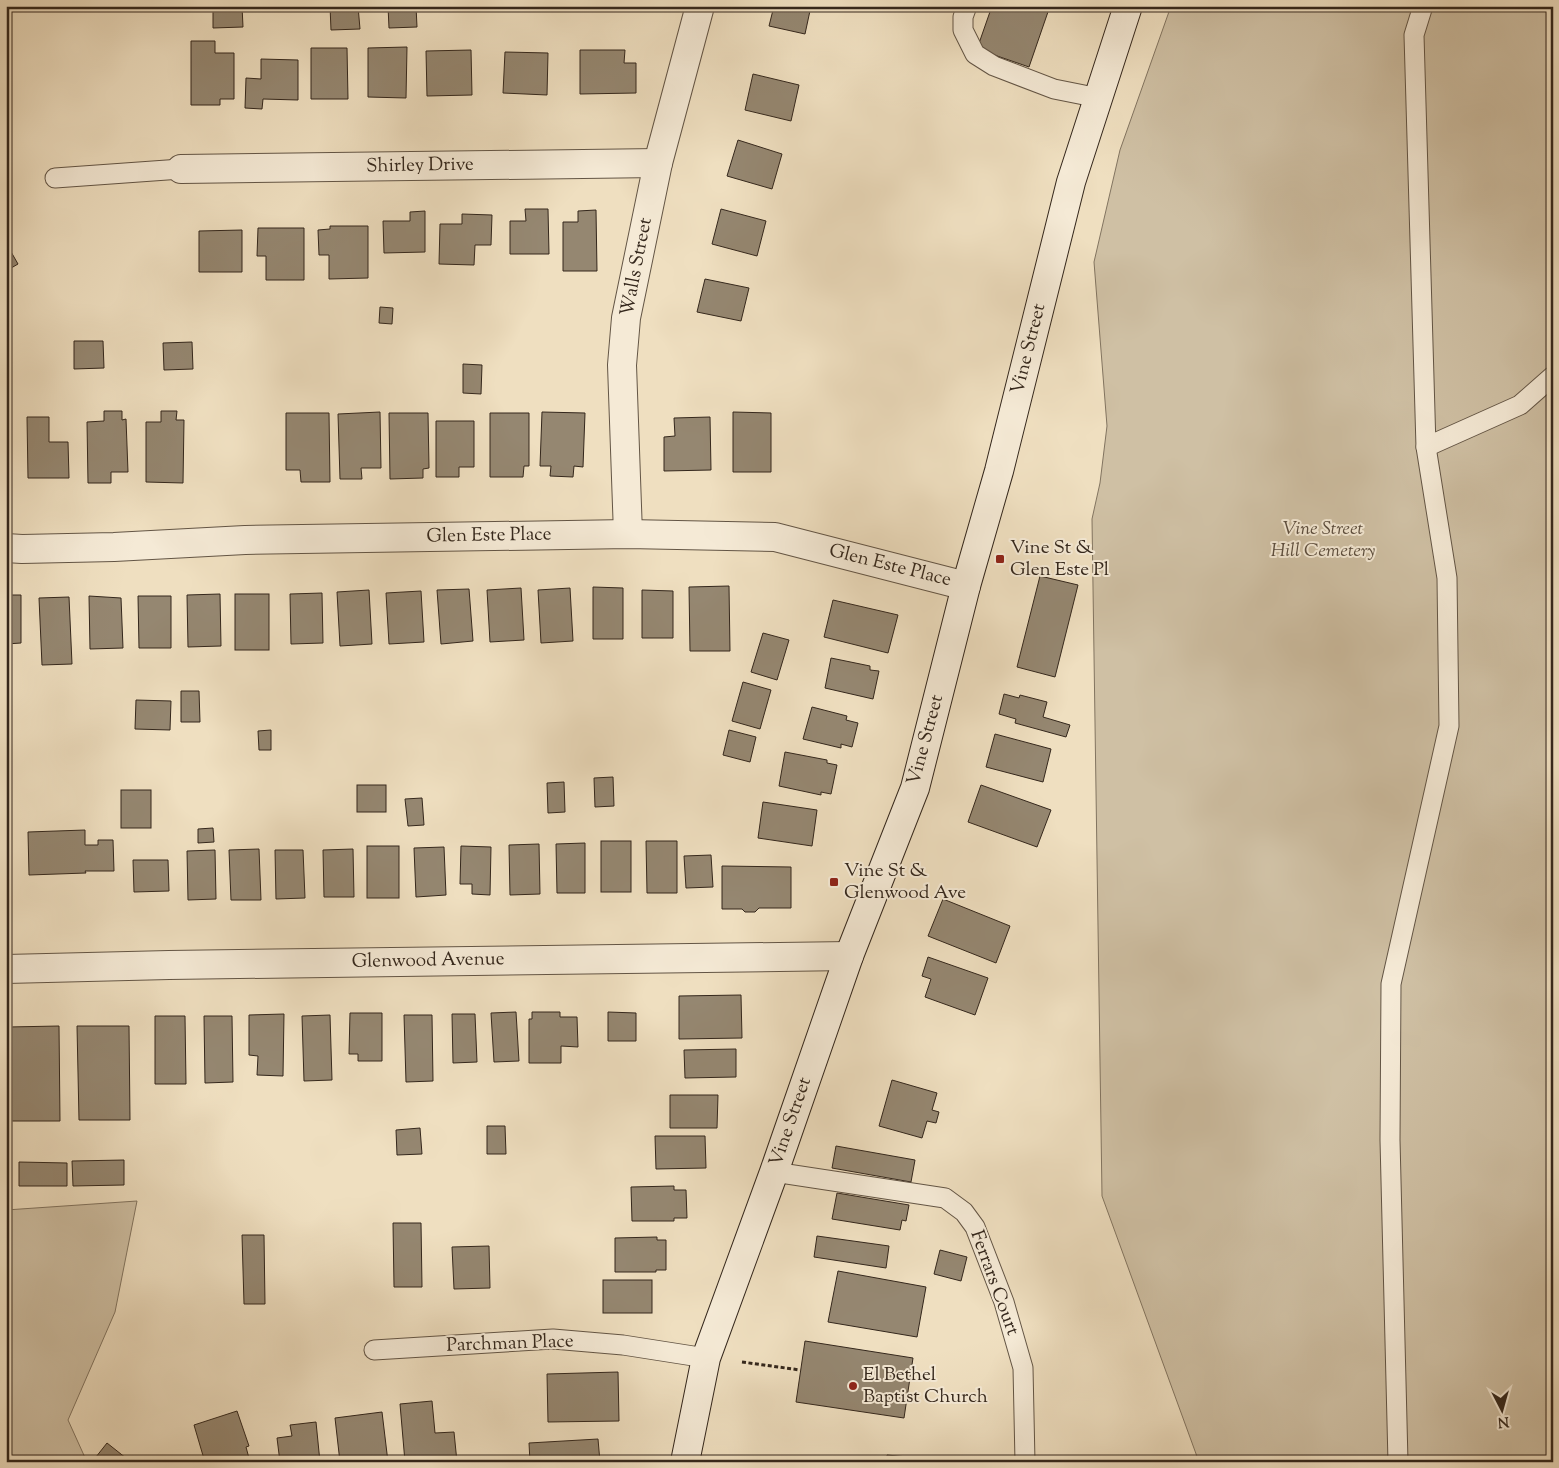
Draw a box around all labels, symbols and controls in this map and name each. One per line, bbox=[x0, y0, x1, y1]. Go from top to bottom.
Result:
street label: Shirley Drive bbox=[366, 152, 474, 180]
street label: Walls Street bbox=[614, 215, 660, 319]
street label: Vine Street bbox=[1005, 300, 1053, 397]
park label: Vine Street Hill Cemetery bbox=[1271, 516, 1376, 565]
street label: Glen Este Place bbox=[426, 521, 552, 551]
place label: Vine St & Glen Este Pl bbox=[1010, 535, 1109, 584]
street label: Glen Este Place bbox=[826, 538, 954, 594]
marker: Vine St & Glen Este Pl bbox=[994, 553, 1006, 565]
street label: Vine Street bbox=[901, 691, 951, 788]
place label: Vine St & Glenwood Ave bbox=[844, 858, 966, 907]
marker: Vine St & Glenwood Ave bbox=[828, 876, 840, 888]
street label: Glenwood Avenue bbox=[351, 946, 505, 976]
street label: Vine Street bbox=[763, 1073, 819, 1170]
street label: Ferrars Court bbox=[962, 1227, 1026, 1340]
street label: Parchman Place bbox=[446, 1328, 574, 1360]
place label: El Bethel Baptist Church bbox=[863, 1362, 988, 1411]
marker: El Bethel Baptist Church bbox=[847, 1380, 859, 1392]
north arrow bbox=[1476, 1386, 1526, 1436]
text: N bbox=[1497, 1410, 1510, 1431]

